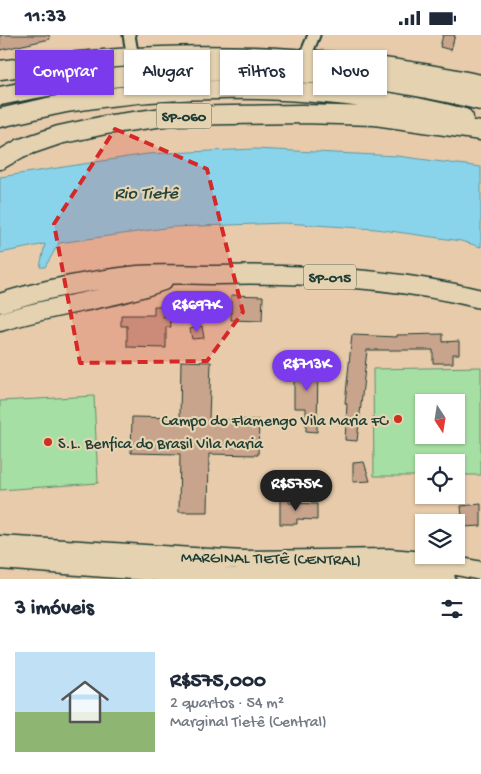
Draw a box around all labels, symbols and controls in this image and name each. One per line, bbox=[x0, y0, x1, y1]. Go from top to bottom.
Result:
text: 11:33 bbox=[25, 6, 66, 29]
chip: Comprar bbox=[15, 50, 114, 95]
chip: Alugar bbox=[124, 50, 210, 95]
chip: Filtros bbox=[220, 50, 303, 95]
chip: Novo bbox=[313, 50, 387, 95]
road number: SP-060 bbox=[156, 103, 212, 129]
water label: Rio Tietê bbox=[114, 184, 180, 205]
road number: SP-015 bbox=[304, 265, 356, 289]
pin: R$697K bbox=[156, 291, 238, 333]
text: R$697K bbox=[173, 297, 221, 316]
pin: R$713K bbox=[266, 349, 348, 392]
text: R$713K bbox=[283, 356, 331, 375]
north arrow bbox=[415, 394, 465, 444]
map controls bbox=[415, 394, 465, 564]
place label: Campo do Flamengo Vila Maria FC bbox=[161, 413, 389, 432]
marker: Campo do Flamengo Vila Maria FC bbox=[392, 413, 404, 425]
marker: S.L. Benfica do Brasil Vila Maria bbox=[42, 436, 54, 448]
place label: S.L. Benfica do Brasil Vila Maria bbox=[58, 436, 264, 455]
button: locate bbox=[415, 454, 465, 504]
pin: R$575K bbox=[255, 469, 337, 512]
text: R$575K bbox=[271, 476, 321, 495]
button: layers bbox=[415, 514, 465, 564]
street label: MARGINAL TIETÊ (CENTRAL) bbox=[181, 548, 361, 572]
icon: filters bbox=[438, 595, 466, 623]
text: 3 imóveis bbox=[15, 597, 94, 622]
text: R$575,000 bbox=[170, 670, 266, 695]
icon: home bbox=[55, 672, 115, 732]
text: 2 quartos · 54 m² bbox=[170, 695, 284, 714]
text: Marginal Tietê (Central) bbox=[170, 714, 327, 733]

